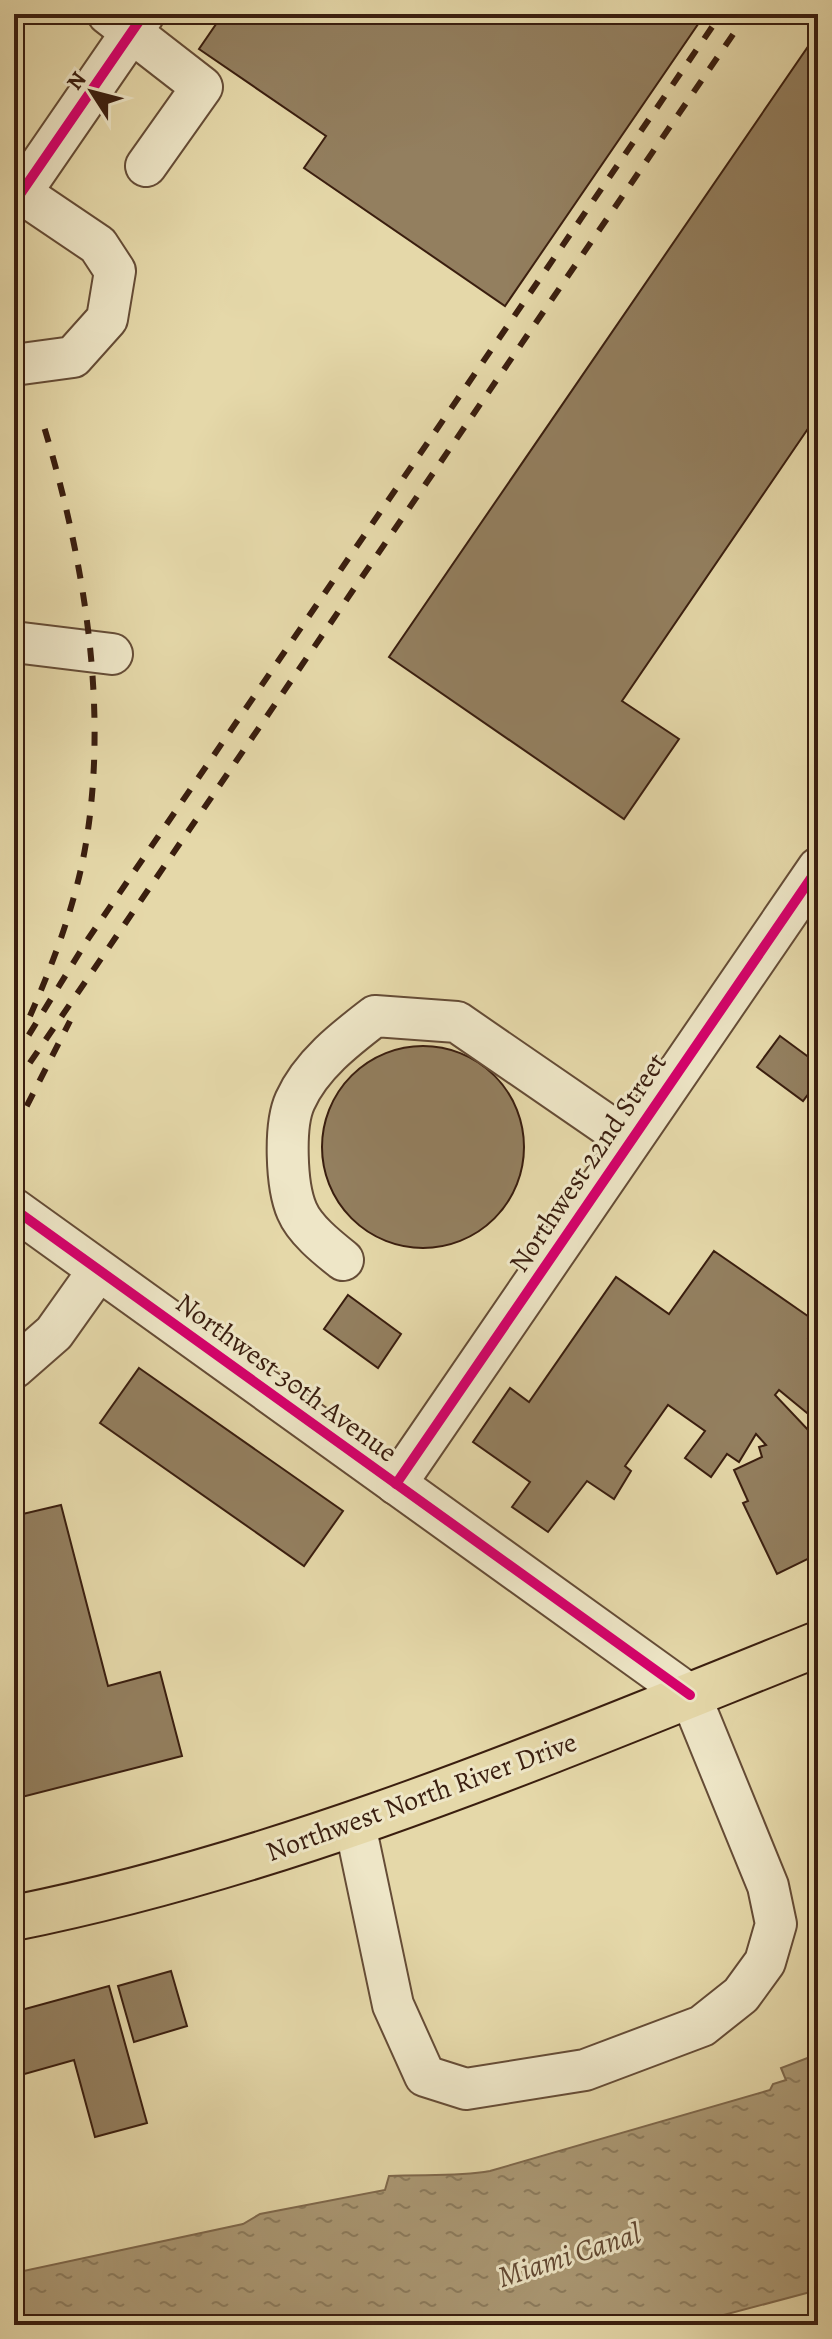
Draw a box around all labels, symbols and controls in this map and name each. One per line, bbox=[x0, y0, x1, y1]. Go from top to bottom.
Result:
north arrow bbox=[52, 52, 132, 132]
text: N bbox=[60, 66, 93, 96]
street label: Northwest 22nd Street bbox=[500, 1045, 675, 1280]
street label: Northwest 30th Avenue bbox=[168, 1284, 405, 1471]
street label: Northwest North River Drive bbox=[261, 1723, 582, 1871]
water label: Miami Canal bbox=[492, 2213, 646, 2297]

